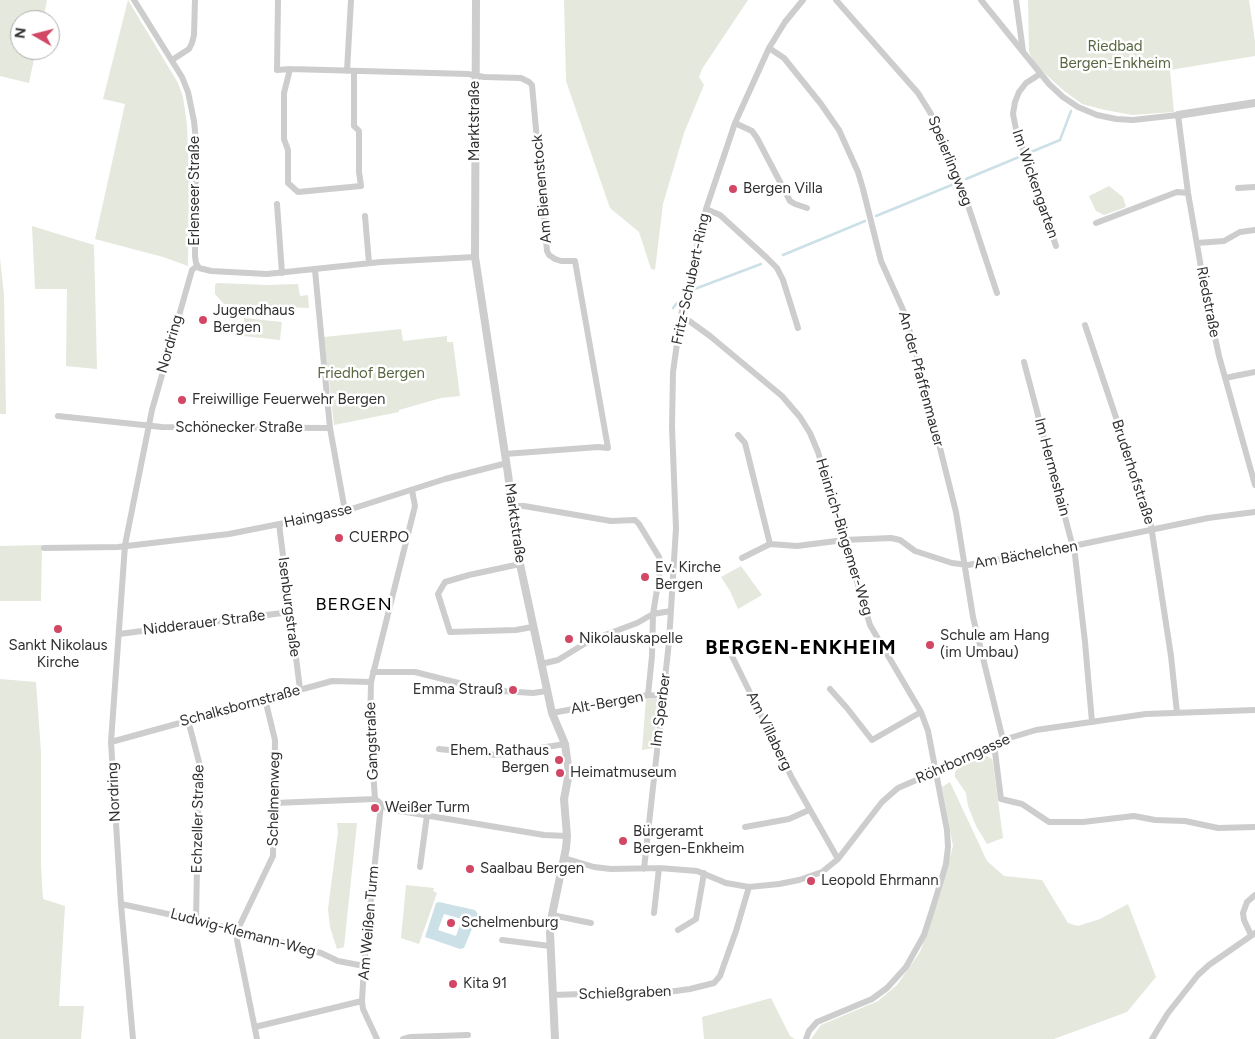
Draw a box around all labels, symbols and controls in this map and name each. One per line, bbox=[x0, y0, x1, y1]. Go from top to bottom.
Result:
north arrow bbox=[10, 10, 60, 60]
text: N bbox=[11, 26, 30, 40]
park label: Riedbad Bergen-Enkheim bbox=[1059, 38, 1171, 73]
street label: Marktstraße bbox=[466, 81, 484, 161]
street label: Speierlingweg bbox=[924, 113, 976, 209]
street label: Im Wickengarten bbox=[1008, 127, 1062, 241]
street label: Am Bienenstock bbox=[528, 134, 556, 244]
street label: Erlenseer Straße bbox=[186, 136, 204, 246]
place label: Bergen Villa bbox=[743, 180, 823, 198]
marker: Bergen Villa bbox=[727, 183, 739, 195]
street label: Fritz-Schubert-Ring bbox=[668, 212, 714, 346]
street label: Riedstraße bbox=[1192, 265, 1224, 339]
place label: Jugendhaus Bergen bbox=[213, 302, 295, 337]
street label: An der Pfaffenmauer bbox=[894, 309, 948, 449]
street label: Nordring bbox=[153, 313, 187, 375]
marker: Jugendhaus Bergen bbox=[197, 314, 209, 326]
park label: Friedhof Bergen bbox=[317, 365, 425, 383]
place label: Freiwillige Feuerwehr Bergen bbox=[192, 391, 385, 409]
marker: Freiwillige Feuerwehr Bergen bbox=[176, 394, 188, 406]
street label: Im Hermeshain bbox=[1030, 416, 1074, 518]
street label: Bruderhofstraße bbox=[1108, 417, 1158, 527]
street label: Schönecker Straße bbox=[175, 419, 303, 437]
street label: Heinrich-Bingemer-Weg bbox=[811, 456, 877, 618]
street label: Marktstraße bbox=[500, 482, 530, 564]
street label: Haingasse bbox=[282, 500, 354, 532]
place label: CUERPO bbox=[349, 529, 409, 547]
marker: CUERPO bbox=[333, 532, 345, 544]
street label: Am Bächelchen bbox=[973, 537, 1079, 573]
street label: Isenburgstraße bbox=[274, 556, 304, 658]
place label: Ev. Kirche Bergen bbox=[655, 559, 721, 594]
marker: Ev. Kirche Bergen bbox=[639, 571, 651, 583]
district label: BERGEN bbox=[315, 594, 393, 616]
street label: Nidderauer Straße bbox=[142, 607, 266, 639]
marker: Sankt Nikolaus Kirche bbox=[52, 623, 64, 635]
place label: Schule am Hang (im Umbau) bbox=[940, 627, 1049, 662]
place label: Nikolauskapelle bbox=[579, 630, 683, 648]
marker: Nikolauskapelle bbox=[563, 633, 575, 645]
district label: BERGEN-ENKHEIM bbox=[704, 636, 898, 660]
place label: Sankt Nikolaus Kirche bbox=[8, 637, 108, 672]
marker: Schule am Hang (im Umbau) bbox=[924, 639, 936, 651]
street label: Im Sperber bbox=[648, 672, 674, 748]
street label: Schalksbornstraße bbox=[178, 681, 302, 731]
place label: Emma Strauß bbox=[413, 681, 503, 699]
marker: Emma Strauß bbox=[507, 684, 519, 696]
street label: Alt-Bergen bbox=[569, 688, 645, 718]
street label: Am Villaberg bbox=[742, 689, 796, 773]
street label: Gangstraße bbox=[362, 702, 382, 780]
street label: Röhrborngasse bbox=[913, 730, 1013, 788]
place label: Ehem. Rathaus Bergen bbox=[450, 742, 549, 777]
street label: Schelmenweg bbox=[264, 751, 284, 847]
marker: Ehem. Rathaus Bergen bbox=[553, 754, 565, 766]
street label: Nordring bbox=[103, 762, 125, 822]
street label: Echzeller Straße bbox=[188, 764, 208, 874]
place label: Heimatmuseum bbox=[570, 764, 676, 782]
marker: Heimatmuseum bbox=[554, 767, 566, 779]
place label: Weißer Turm bbox=[385, 799, 470, 817]
marker: Weißer Turm bbox=[369, 802, 381, 814]
place label: Bürgeramt Bergen-Enkheim bbox=[633, 823, 744, 858]
marker: Bürgeramt Bergen-Enkheim bbox=[617, 835, 629, 847]
place label: Saalbau Bergen bbox=[480, 860, 584, 878]
marker: Saalbau Bergen bbox=[464, 863, 476, 875]
street label: Am Weißen Turm bbox=[355, 865, 383, 981]
place label: Leopold Ehrmann bbox=[821, 872, 939, 890]
marker: Leopold Ehrmann bbox=[805, 875, 817, 887]
street label: Ludwig-Klemann-Weg bbox=[168, 905, 318, 961]
place label: Schelmenburg bbox=[461, 914, 559, 932]
marker: Schelmenburg bbox=[445, 917, 457, 929]
place label: Kita 91 bbox=[463, 975, 507, 993]
marker: Kita 91 bbox=[447, 978, 459, 990]
street label: Schießgraben bbox=[578, 982, 672, 1004]

